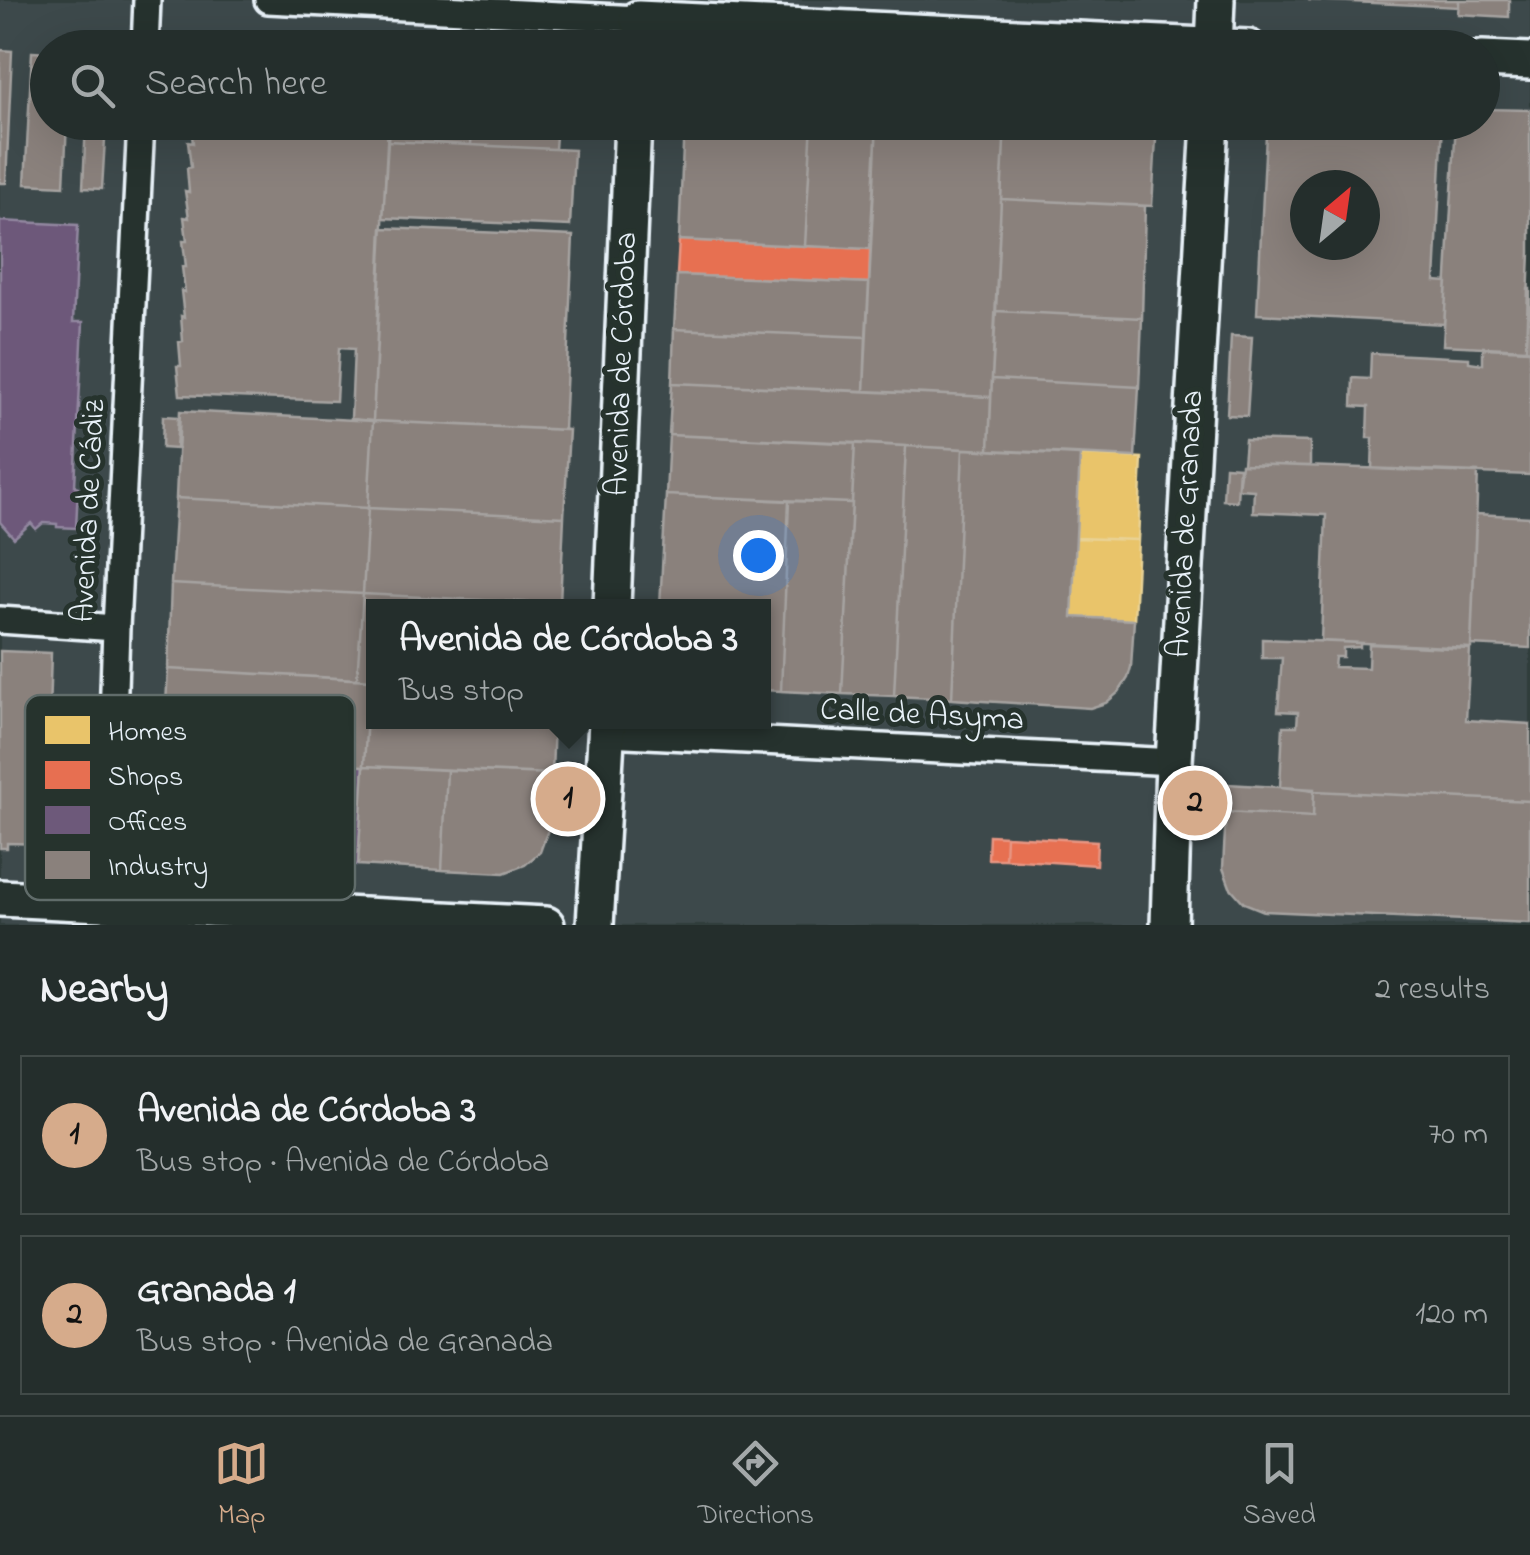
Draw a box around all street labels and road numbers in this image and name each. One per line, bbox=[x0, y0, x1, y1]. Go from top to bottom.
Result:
street label: Avenida de Córdoba bbox=[595, 231, 651, 497]
street label: Avenida de Granada bbox=[1157, 389, 1217, 659]
street label: Avenida de Cádiz bbox=[61, 398, 119, 624]
street label: Calle de Asyma bbox=[819, 687, 1025, 745]

